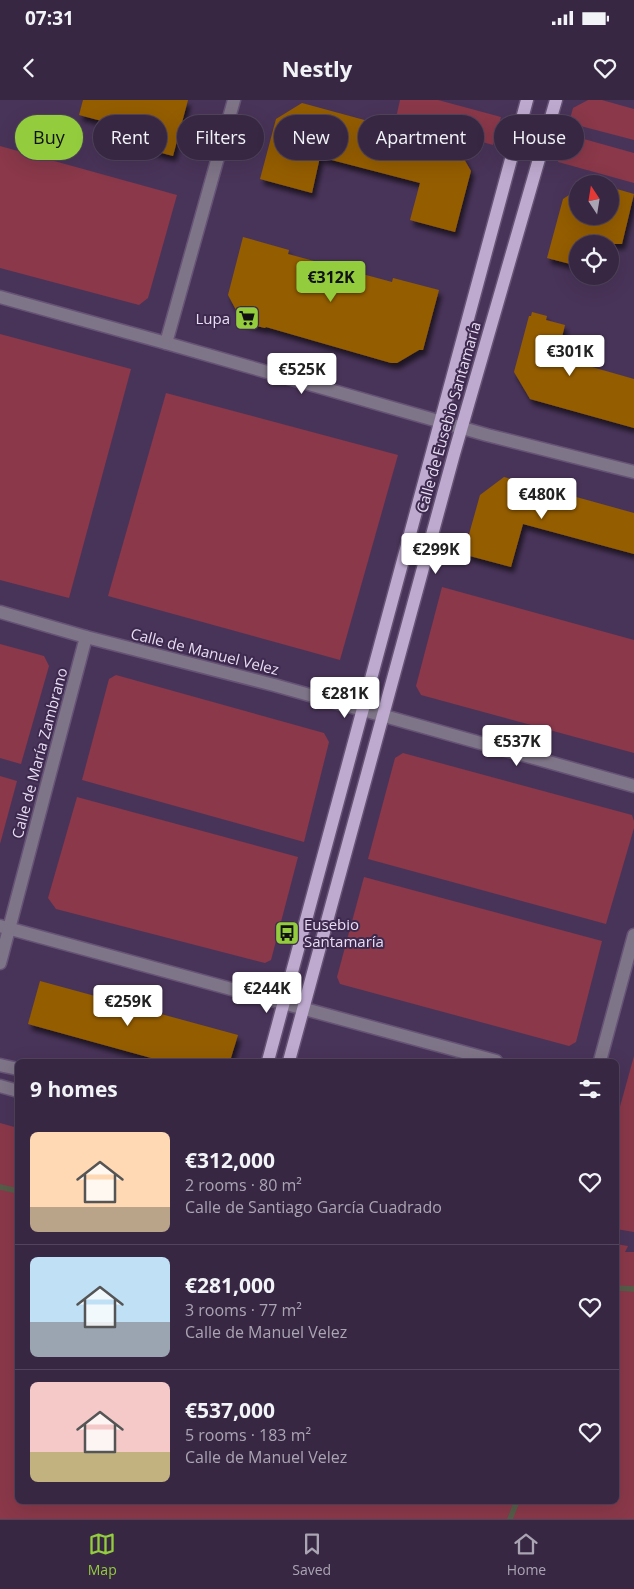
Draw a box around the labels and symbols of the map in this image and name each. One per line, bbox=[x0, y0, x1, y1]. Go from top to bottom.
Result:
north arrow bbox=[569, 175, 619, 225]
pin: €312K bbox=[296, 260, 366, 303]
supermarket icon: Lupa bbox=[234, 305, 260, 331]
place label: Lupa bbox=[195, 308, 230, 328]
street label: Calle de Eusebio Santamaría bbox=[411, 319, 485, 515]
pin: €301K bbox=[535, 334, 605, 377]
pin: €525K bbox=[267, 352, 337, 395]
pin: €480K bbox=[507, 478, 577, 520]
pin: €299K bbox=[401, 532, 471, 575]
street label: Calle de Manuel Velez bbox=[129, 623, 281, 679]
street label: Calle de María Zambrano bbox=[7, 665, 71, 841]
pin: €281K bbox=[310, 676, 380, 719]
pin: €537K bbox=[482, 724, 552, 767]
place label: Eusebio Santamaría bbox=[304, 914, 384, 951]
bus stop icon: Eusebio Santamaría bbox=[274, 920, 300, 946]
pin: €244K bbox=[232, 972, 302, 1014]
pin: €259K bbox=[93, 984, 163, 1027]

